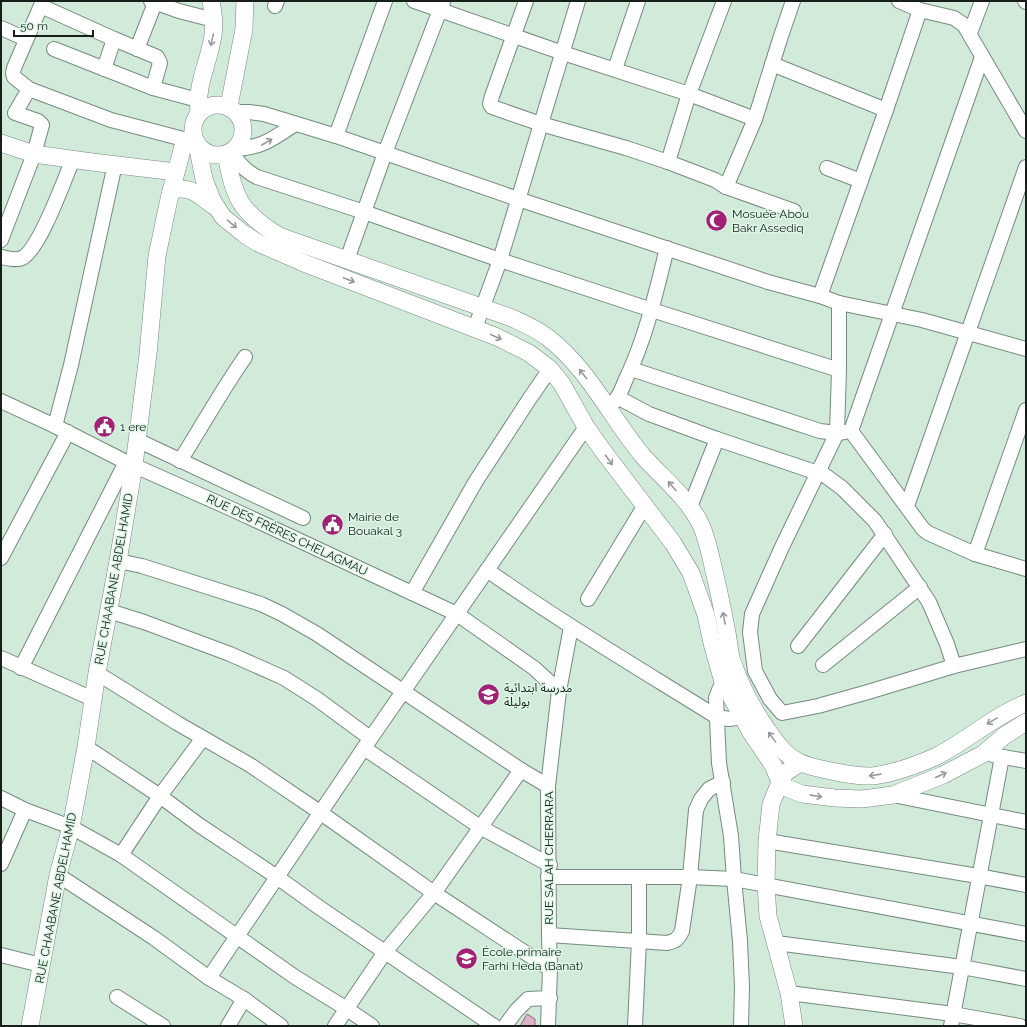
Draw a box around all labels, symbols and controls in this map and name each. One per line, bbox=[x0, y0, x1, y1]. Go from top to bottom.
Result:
scale bar bbox=[14, 12, 93, 38]
text: 50 m bbox=[20, 19, 48, 33]
one-way arrow bbox=[207, 33, 215, 46]
one-way arrow bbox=[261, 137, 273, 145]
place label: Mosuée Abou Bakr Assediq bbox=[732, 207, 809, 235]
mosque icon: Mosuée Abou Bakr Assediq bbox=[703, 208, 729, 234]
one-way arrow bbox=[227, 220, 238, 229]
one-way arrow bbox=[342, 277, 354, 285]
one-way arrow bbox=[490, 334, 502, 341]
one-way arrow bbox=[579, 368, 587, 379]
public building icon: 1 ere bbox=[92, 414, 118, 440]
place label: 1 ere bbox=[120, 420, 146, 434]
one-way arrow bbox=[605, 455, 614, 466]
one-way arrow bbox=[668, 481, 677, 492]
street label: RUE DES FRÈRES CHELAGMAU bbox=[204, 491, 370, 579]
street label: RUE CHAABANE ABDELHAMID bbox=[92, 492, 136, 666]
place label: Mairie de Bouakal 3 bbox=[348, 510, 402, 538]
public building icon: Mairie de Bouakal 3 bbox=[320, 511, 346, 537]
one-way arrow bbox=[719, 612, 727, 625]
place label: مدرسة ابتدائية بوليلة bbox=[504, 681, 572, 709]
school or university icon: مدرسة ابتدائية بوليلة bbox=[475, 682, 501, 708]
one-way arrow bbox=[986, 718, 998, 726]
one-way arrow bbox=[768, 731, 776, 742]
one-way arrow bbox=[869, 771, 882, 779]
one-way arrow bbox=[935, 771, 947, 779]
street label: RUE SALAH CHERRARA bbox=[542, 791, 556, 925]
one-way arrow bbox=[809, 792, 822, 800]
street label: RUE CHAABANE ABDELHAMID bbox=[33, 811, 80, 985]
place label: École primaire Farhi Heda (Banat) bbox=[482, 945, 583, 973]
school or university icon: École primaire Farhi Heda (Banat) bbox=[453, 946, 479, 972]

